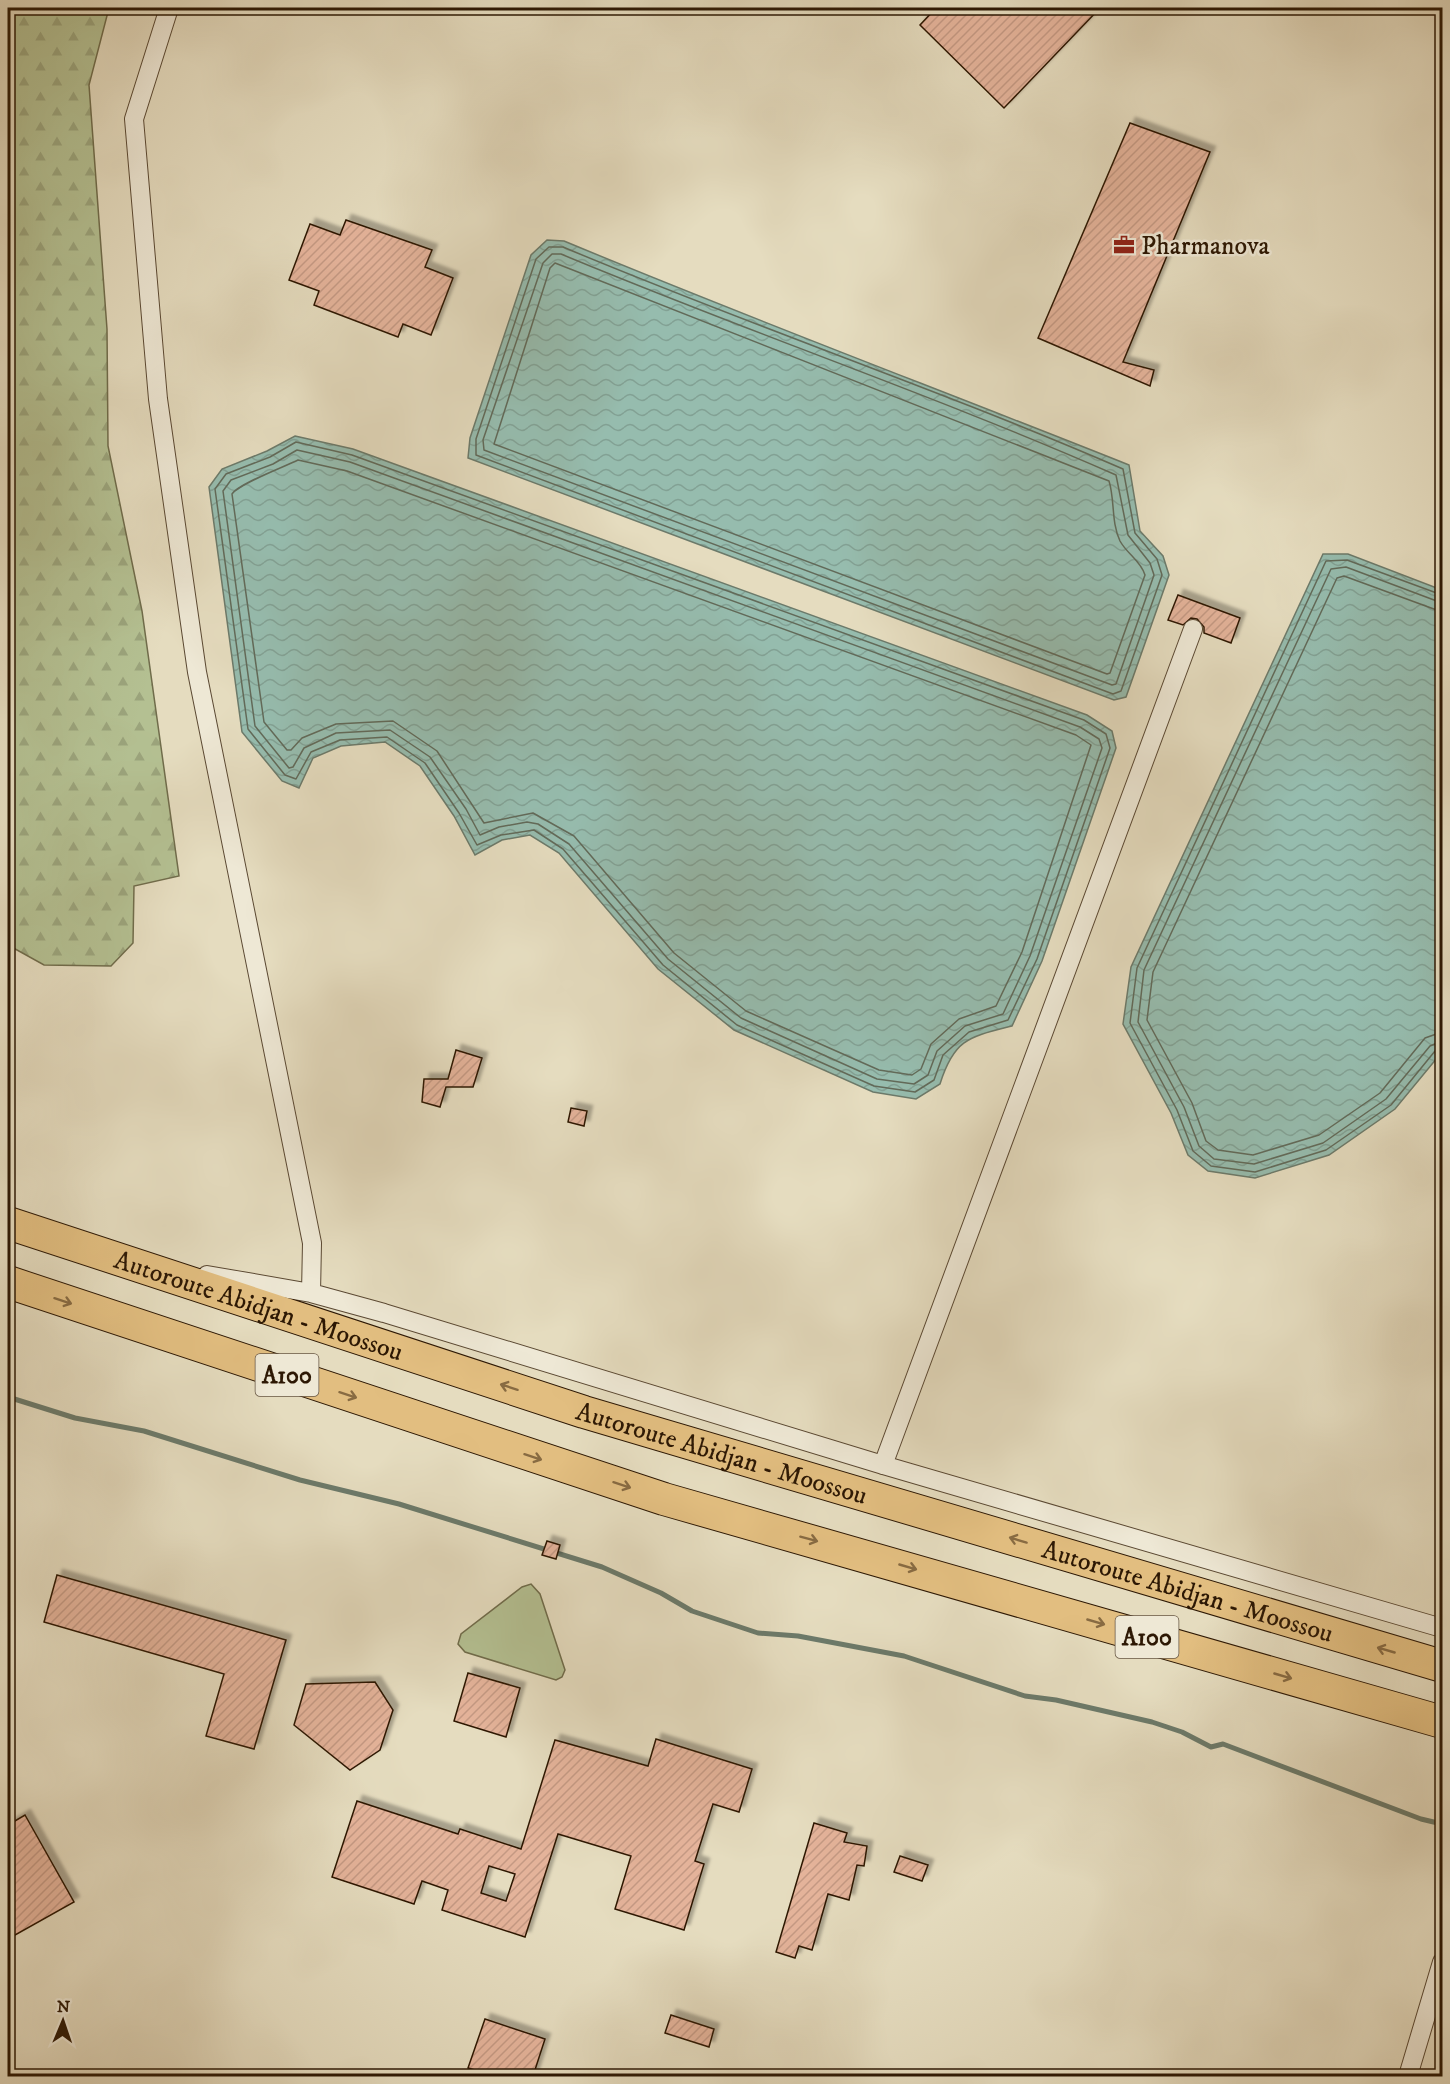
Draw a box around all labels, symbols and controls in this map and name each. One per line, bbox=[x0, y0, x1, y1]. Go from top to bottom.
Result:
place label: Pharmanova bbox=[1141, 230, 1270, 263]
office icon: Pharmanova bbox=[1112, 233, 1136, 257]
street label: Autoroute Abidjan - Moossou bbox=[110, 1244, 407, 1369]
one-way arrow bbox=[53, 1296, 72, 1307]
road number: A100 bbox=[256, 1354, 318, 1396]
one-way arrow bbox=[500, 1381, 519, 1392]
one-way arrow bbox=[338, 1391, 357, 1402]
street label: Autoroute Abidjan - Moossou bbox=[572, 1396, 871, 1513]
one-way arrow bbox=[523, 1452, 542, 1463]
one-way arrow bbox=[612, 1480, 631, 1491]
one-way arrow bbox=[799, 1534, 818, 1545]
one-way arrow bbox=[1009, 1534, 1028, 1545]
street label: Autoroute Abidjan - Moossou bbox=[1038, 1534, 1337, 1651]
one-way arrow bbox=[899, 1562, 918, 1573]
road number: A100 bbox=[1116, 1616, 1178, 1658]
one-way arrow bbox=[1086, 1617, 1105, 1628]
one-way arrow bbox=[1377, 1644, 1396, 1655]
one-way arrow bbox=[1273, 1671, 1292, 1682]
north arrow bbox=[33, 1991, 93, 2051]
text: N bbox=[57, 1997, 70, 2017]

